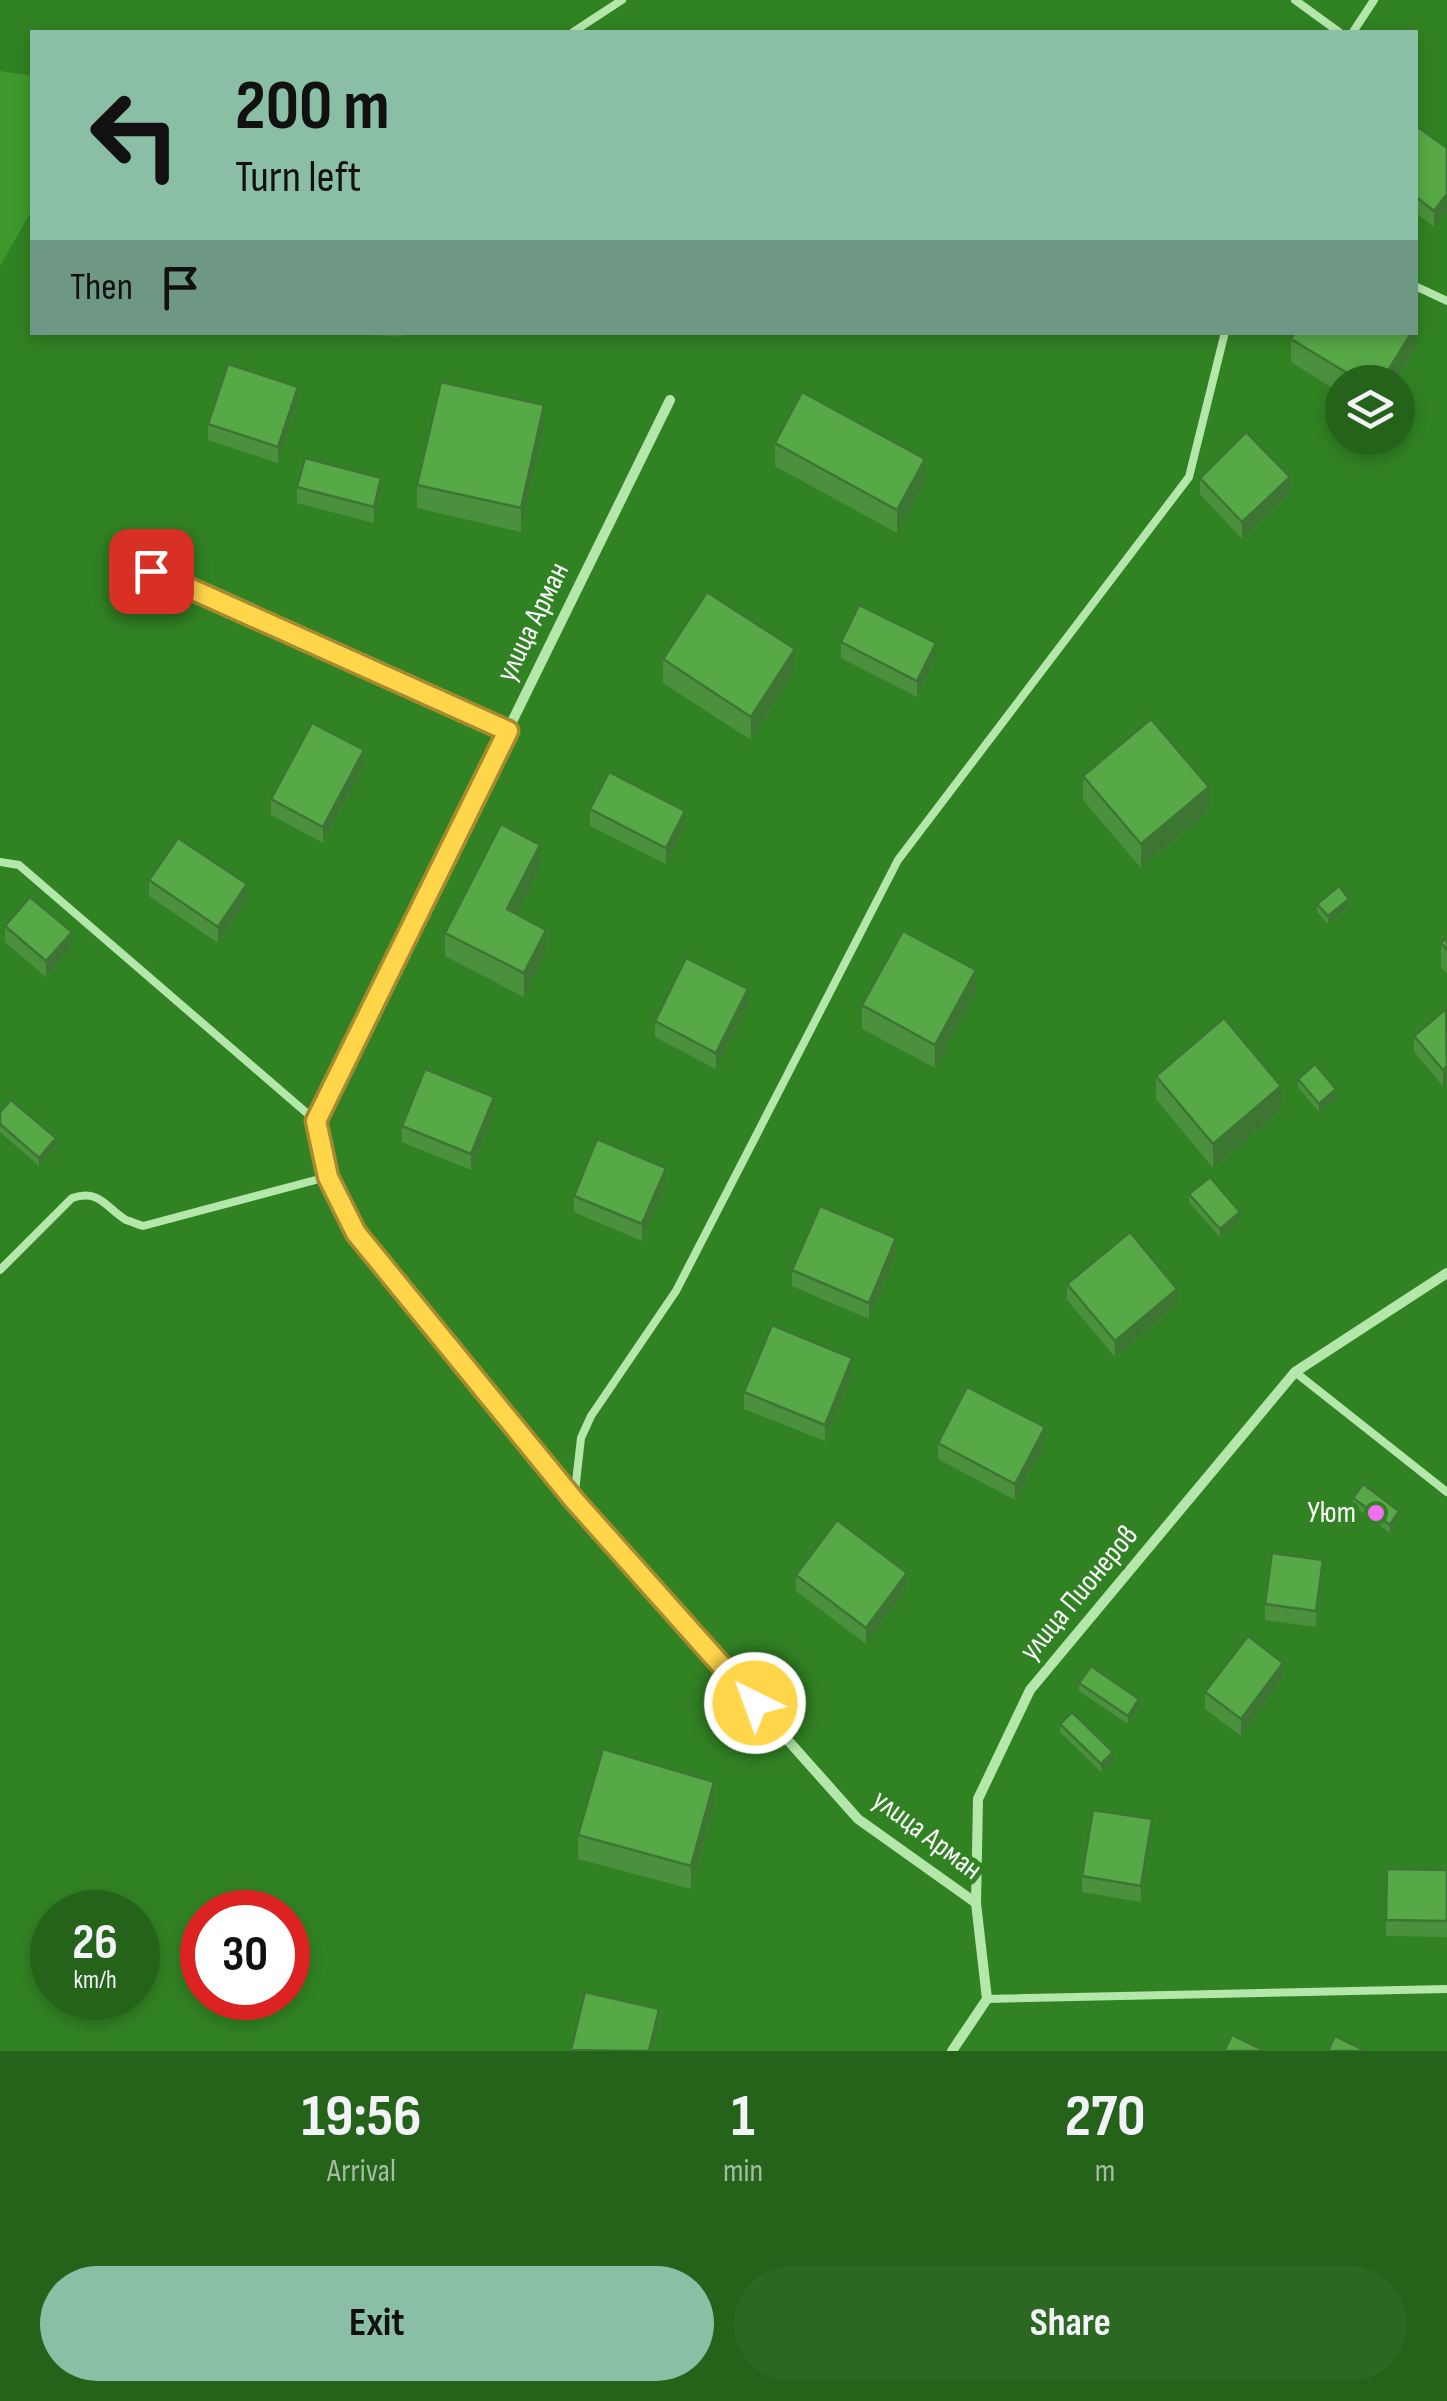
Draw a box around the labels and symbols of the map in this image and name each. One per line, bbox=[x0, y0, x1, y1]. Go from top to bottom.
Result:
pin bbox=[109, 529, 194, 614]
street label: улица Арман bbox=[489, 557, 577, 687]
place label: Уют bbox=[1307, 1495, 1356, 1531]
marker: Уют bbox=[1365, 1502, 1387, 1524]
street label: улица Пионеров bbox=[1012, 1518, 1146, 1668]
position arrow bbox=[703, 1651, 807, 1755]
street label: улица Арман bbox=[865, 1782, 989, 1888]
speed limit sign: 30 bbox=[180, 1890, 310, 2020]

